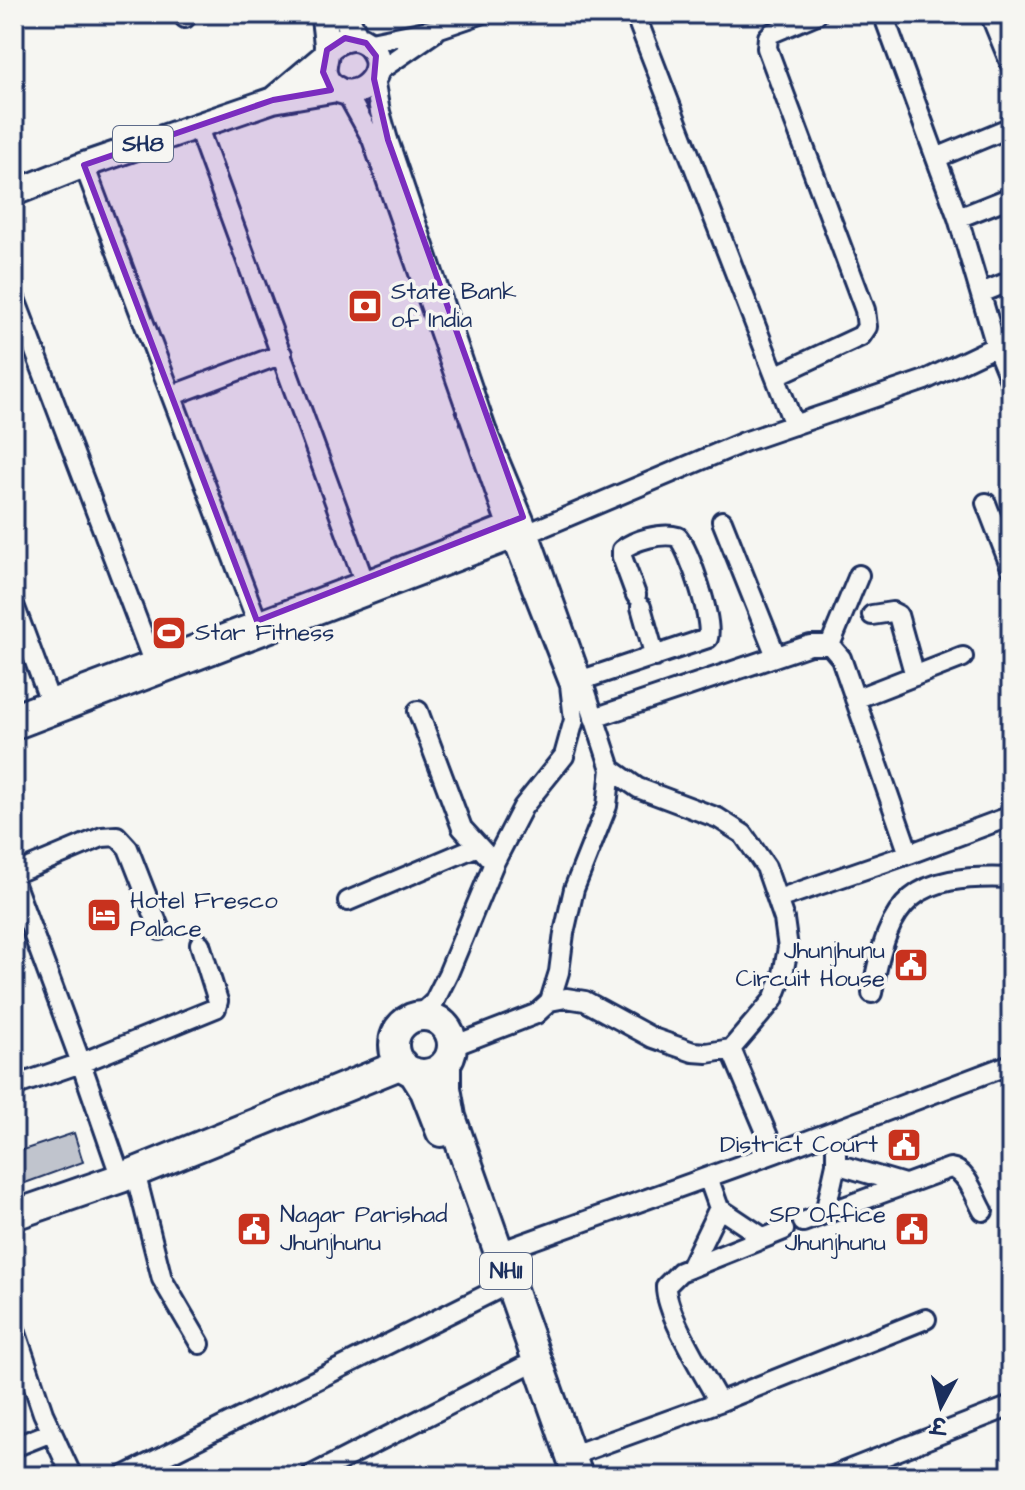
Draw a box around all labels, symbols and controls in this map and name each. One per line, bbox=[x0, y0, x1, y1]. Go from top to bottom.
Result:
road number: SH8 bbox=[113, 126, 173, 162]
place label: State Bank of India bbox=[391, 275, 517, 337]
bank icon: State Bank of India bbox=[346, 287, 384, 325]
sports icon: Star Fitness bbox=[150, 614, 188, 652]
place label: Star Fitness bbox=[195, 616, 334, 650]
place label: Hotel Fresco Palace bbox=[130, 884, 278, 946]
hotel icon: Hotel Fresco Palace bbox=[85, 896, 123, 934]
place label: Jhunjhunu Circuit House bbox=[736, 934, 885, 996]
public building icon: Jhunjhunu Circuit House bbox=[892, 946, 930, 984]
public building icon: District Court bbox=[885, 1126, 923, 1164]
place label: District Court bbox=[720, 1128, 878, 1162]
place label: Nagar Parishad Jhunjhunu bbox=[280, 1198, 448, 1260]
place label: SP Office Jhunjhunu bbox=[769, 1198, 886, 1260]
public building icon: Nagar Parishad Jhunjhunu bbox=[235, 1210, 273, 1248]
public building icon: SP Office Jhunjhunu bbox=[893, 1210, 931, 1248]
road number: NH11 bbox=[480, 1253, 532, 1289]
north arrow bbox=[901, 1366, 981, 1446]
text: उ bbox=[927, 1408, 950, 1441]

